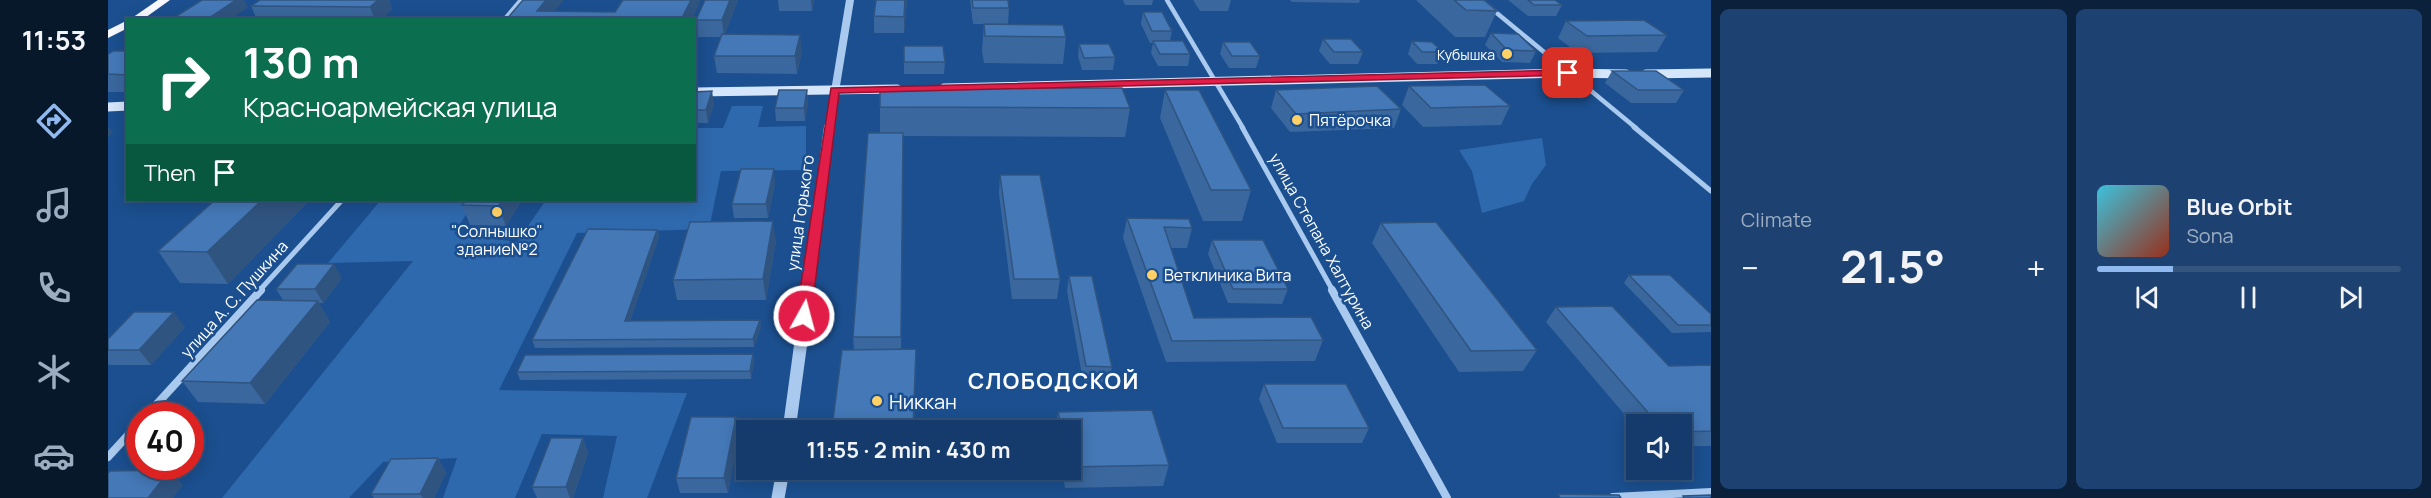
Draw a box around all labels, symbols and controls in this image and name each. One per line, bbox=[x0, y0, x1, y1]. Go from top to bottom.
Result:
text: 11:53 bbox=[22, 21, 86, 58]
text: 130 m bbox=[243, 33, 360, 91]
icon: right bbox=[144, 42, 222, 120]
place label: Кубышка bbox=[1437, 45, 1495, 64]
marker: Кубышка bbox=[1500, 47, 1514, 61]
pin bbox=[1542, 47, 1593, 98]
icon: arrive bbox=[1551, 56, 1584, 89]
text: Красноармейская улица bbox=[243, 88, 558, 125]
icon: directions bbox=[33, 100, 75, 142]
place label: Пятёрочка bbox=[1309, 109, 1391, 131]
marker: Пятёрочка bbox=[1290, 113, 1304, 127]
street label: улица Степана Халтурина bbox=[1264, 149, 1380, 333]
street label: улица Горького bbox=[781, 153, 819, 273]
icon: arrive bbox=[208, 156, 241, 189]
text: Then bbox=[144, 158, 196, 188]
icon: music bbox=[33, 184, 75, 226]
text: Blue Orbit bbox=[2187, 192, 2292, 222]
marker: "Солнышко" здание№2 bbox=[490, 205, 504, 219]
text: Climate bbox=[1741, 206, 1812, 233]
place label: "Солнышко" здание№2 bbox=[451, 220, 543, 260]
text: Sona bbox=[2187, 222, 2234, 249]
text: 21.5° bbox=[1840, 235, 1945, 297]
street label: улица А. С. Пушкина bbox=[175, 236, 293, 362]
text: − bbox=[1741, 245, 1759, 290]
text: + bbox=[2026, 245, 2045, 290]
place label: Ветклиника Вита bbox=[1164, 264, 1291, 286]
icon: phone bbox=[33, 267, 75, 309]
marker: Ветклиника Вита bbox=[1145, 268, 1159, 282]
icon: previous bbox=[2131, 281, 2164, 314]
icon: pause bbox=[2232, 281, 2265, 314]
icon: next bbox=[2334, 281, 2367, 314]
position arrow bbox=[772, 284, 836, 348]
icon: climate bbox=[33, 351, 75, 393]
district label: СЛОБОДСКОЙ bbox=[968, 366, 1140, 396]
place label: Никкан bbox=[889, 388, 957, 415]
marker: Никкан bbox=[870, 394, 884, 408]
speed limit sign: 40 bbox=[126, 402, 204, 480]
map controls bbox=[1626, 414, 1692, 480]
button: sound bbox=[1626, 414, 1692, 480]
icon: car bbox=[33, 435, 75, 477]
text: 11:55 · 2 min · 430 m bbox=[807, 435, 1010, 465]

